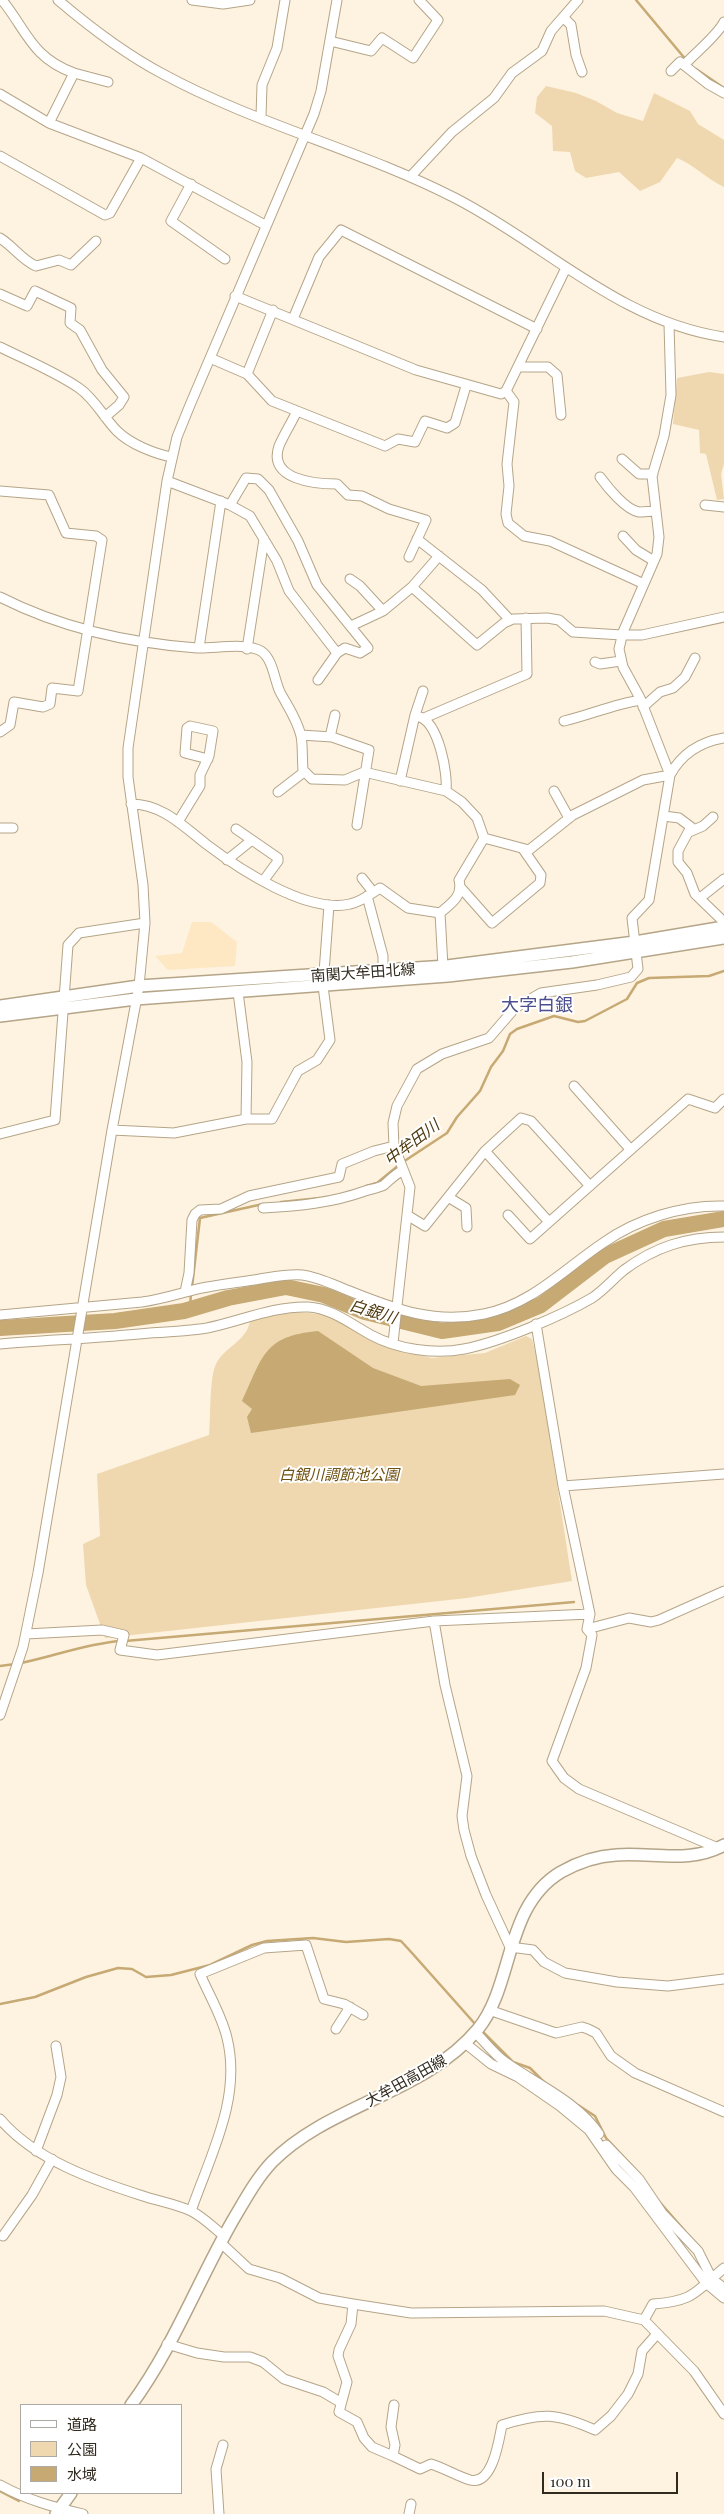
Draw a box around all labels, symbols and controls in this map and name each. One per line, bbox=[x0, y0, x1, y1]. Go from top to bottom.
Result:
street label: 南関大牟田北線 bbox=[310, 960, 416, 986]
district label: 大字白銀 bbox=[501, 994, 573, 1016]
water label: 中牟田川 bbox=[381, 1116, 443, 1170]
water label: 白銀川 bbox=[347, 1296, 399, 1328]
park label: 白銀川調節池公園 bbox=[279, 1466, 399, 1484]
street label: 大牟田高田線 bbox=[362, 2051, 450, 2111]
legend bbox=[20, 2404, 182, 2494]
text: 道路 bbox=[67, 2414, 97, 2434]
text: 公園 bbox=[67, 2439, 97, 2459]
scale bar bbox=[544, 2462, 680, 2494]
text: 水域 bbox=[67, 2464, 97, 2484]
text: 100 m bbox=[550, 2471, 591, 2491]

